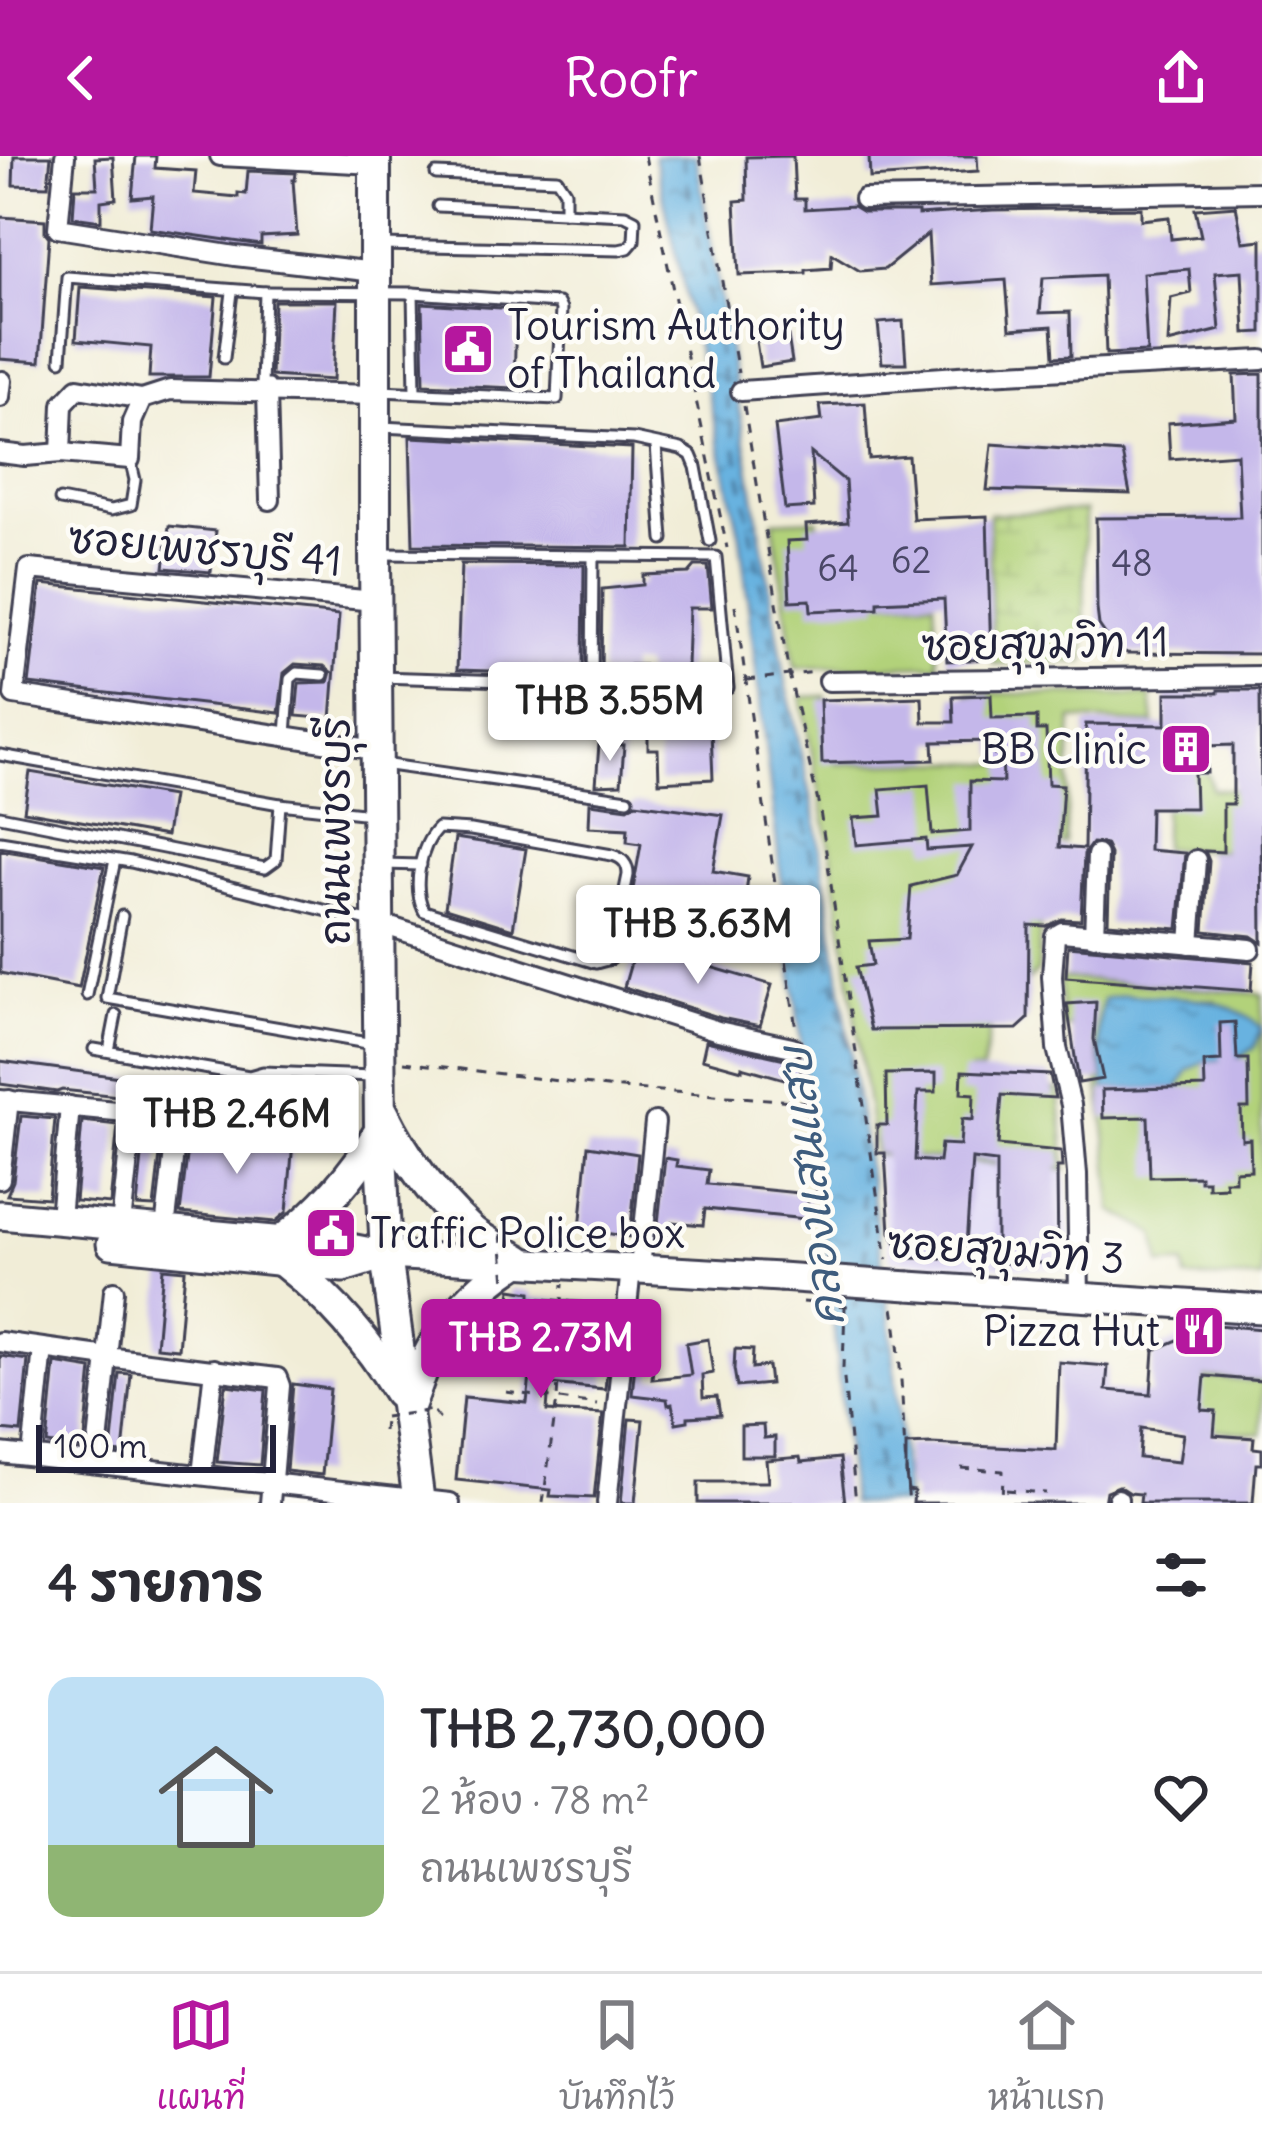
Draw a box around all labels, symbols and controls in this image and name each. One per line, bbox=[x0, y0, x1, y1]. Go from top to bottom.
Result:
text: Roofr bbox=[564, 44, 698, 112]
icon: back bbox=[48, 45, 114, 111]
icon: share bbox=[1148, 45, 1214, 111]
place label: Tourism Authority of Thailand bbox=[507, 299, 845, 399]
public building icon: Tourism Authority of Thailand bbox=[440, 321, 496, 377]
street label: ซอยเพชรบุรี 41 bbox=[66, 511, 344, 593]
house number: 62 bbox=[891, 538, 931, 583]
house number: 48 bbox=[1111, 541, 1153, 586]
house number: 64 bbox=[817, 546, 859, 591]
street label: ซอยสุขุมวิท 11 bbox=[921, 615, 1169, 677]
pin: THB 3.55M bbox=[473, 662, 747, 764]
text: THB 3.55M bbox=[515, 676, 705, 725]
street label: ถนนเพชรบุรี bbox=[309, 717, 367, 945]
building icon: BB Clinic bbox=[1158, 721, 1214, 777]
place label: BB Clinic bbox=[980, 723, 1147, 775]
pin: THB 3.63M bbox=[561, 885, 835, 987]
text: THB 3.63M bbox=[603, 899, 793, 948]
water label: คลองแสนแสบ bbox=[766, 1041, 856, 1329]
pin: THB 2.46M bbox=[100, 1075, 374, 1177]
text: THB 2.46M bbox=[143, 1089, 331, 1138]
public building icon: Traffic Police box bbox=[303, 1205, 359, 1261]
place label: Traffic Police box bbox=[370, 1207, 685, 1259]
street label: ซอยสุขุมวิท 3 bbox=[885, 1216, 1126, 1290]
pin: THB 2.73M bbox=[404, 1299, 678, 1401]
restaurant icon: Pizza Hut bbox=[1171, 1303, 1227, 1359]
place label: Pizza Hut bbox=[983, 1305, 1160, 1357]
text: THB 2.73M bbox=[448, 1313, 634, 1362]
scale bar bbox=[36, 1419, 276, 1472]
text: 100 m bbox=[54, 1425, 147, 1467]
icon: filters bbox=[1148, 1542, 1214, 1608]
text: 4 รายการ bbox=[48, 1551, 264, 1615]
text: THB 2,730,000 bbox=[420, 1697, 766, 1761]
icon: home bbox=[144, 1725, 288, 1869]
icon: heart bbox=[1148, 1764, 1214, 1830]
text: 2 ห้อง · 78 m² bbox=[420, 1776, 650, 1825]
text: ถนนเพชรบุรี bbox=[420, 1844, 633, 1893]
tab: แผนที่ bbox=[157, 1992, 246, 2122]
tab: บันทึกไว้ bbox=[559, 1992, 675, 2122]
tab: หน้าแรก bbox=[988, 1992, 1105, 2122]

